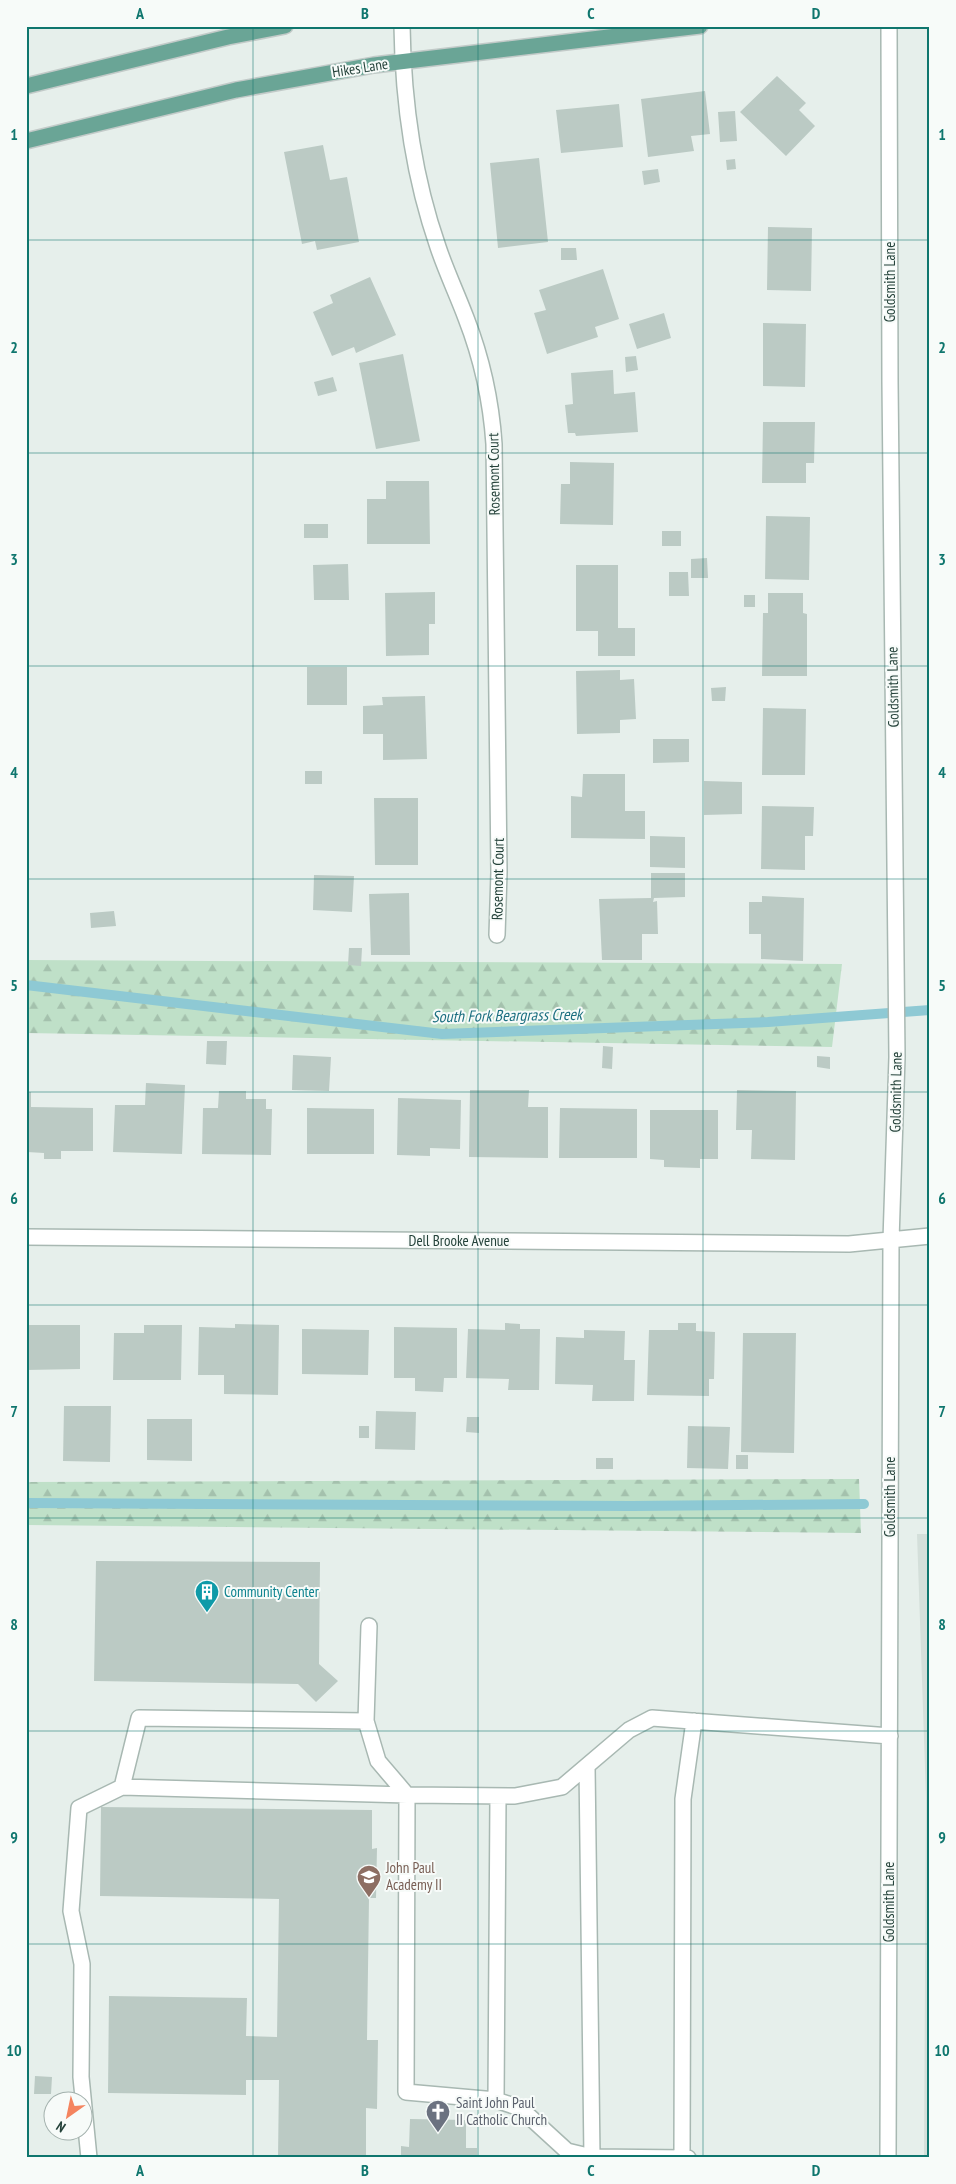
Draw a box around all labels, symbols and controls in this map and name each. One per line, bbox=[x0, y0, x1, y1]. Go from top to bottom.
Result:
text: A bbox=[135, 3, 145, 23]
text: B bbox=[361, 3, 369, 23]
text: C bbox=[587, 3, 595, 23]
text: D bbox=[812, 3, 821, 23]
street label: Hikes Lane bbox=[331, 54, 389, 81]
text: 1 bbox=[10, 124, 18, 144]
text: 1 bbox=[938, 124, 946, 144]
street label: Goldsmith Lane bbox=[880, 242, 899, 322]
text: 2 bbox=[10, 337, 18, 357]
text: 2 bbox=[938, 337, 946, 357]
street label: Rosemont Court bbox=[483, 433, 504, 515]
text: 3 bbox=[10, 549, 18, 569]
text: 3 bbox=[938, 549, 946, 569]
street label: Goldsmith Lane bbox=[882, 647, 903, 727]
text: 4 bbox=[10, 762, 18, 782]
text: 4 bbox=[938, 762, 946, 782]
street label: Rosemont Court bbox=[487, 838, 508, 920]
text: 5 bbox=[10, 975, 18, 995]
text: 5 bbox=[938, 975, 946, 995]
water label: South Fork Beargrass Creek bbox=[432, 1004, 584, 1026]
street label: Goldsmith Lane bbox=[885, 1052, 906, 1132]
text: 6 bbox=[10, 1188, 18, 1208]
text: 6 bbox=[938, 1188, 946, 1208]
street label: Dell Brooke Avenue bbox=[409, 1231, 509, 1250]
text: 7 bbox=[10, 1401, 18, 1421]
text: 7 bbox=[938, 1401, 946, 1421]
street label: Goldsmith Lane bbox=[880, 1457, 899, 1537]
building icon: Community Center bbox=[194, 1579, 220, 1613]
place label: Community Center bbox=[224, 1582, 320, 1601]
text: 8 bbox=[10, 1614, 18, 1634]
text: 8 bbox=[938, 1614, 946, 1634]
text: 9 bbox=[10, 1827, 18, 1847]
text: 9 bbox=[938, 1827, 946, 1847]
place label: John Paul Academy II bbox=[385, 1858, 442, 1894]
street label: Goldsmith Lane bbox=[879, 1862, 898, 1942]
school or university icon: John Paul Academy II bbox=[356, 1864, 382, 1898]
text: 10 bbox=[6, 2040, 22, 2060]
text: 10 bbox=[934, 2040, 950, 2060]
north arrow bbox=[42, 2092, 92, 2142]
place label: Saint John Paul II Catholic Church bbox=[456, 2093, 547, 2129]
church icon: Saint John Paul II Catholic Church bbox=[425, 2099, 451, 2133]
text: N bbox=[53, 2117, 69, 2137]
text: A bbox=[135, 2160, 145, 2180]
text: B bbox=[361, 2160, 369, 2180]
text: C bbox=[587, 2160, 595, 2180]
text: D bbox=[812, 2160, 821, 2180]

